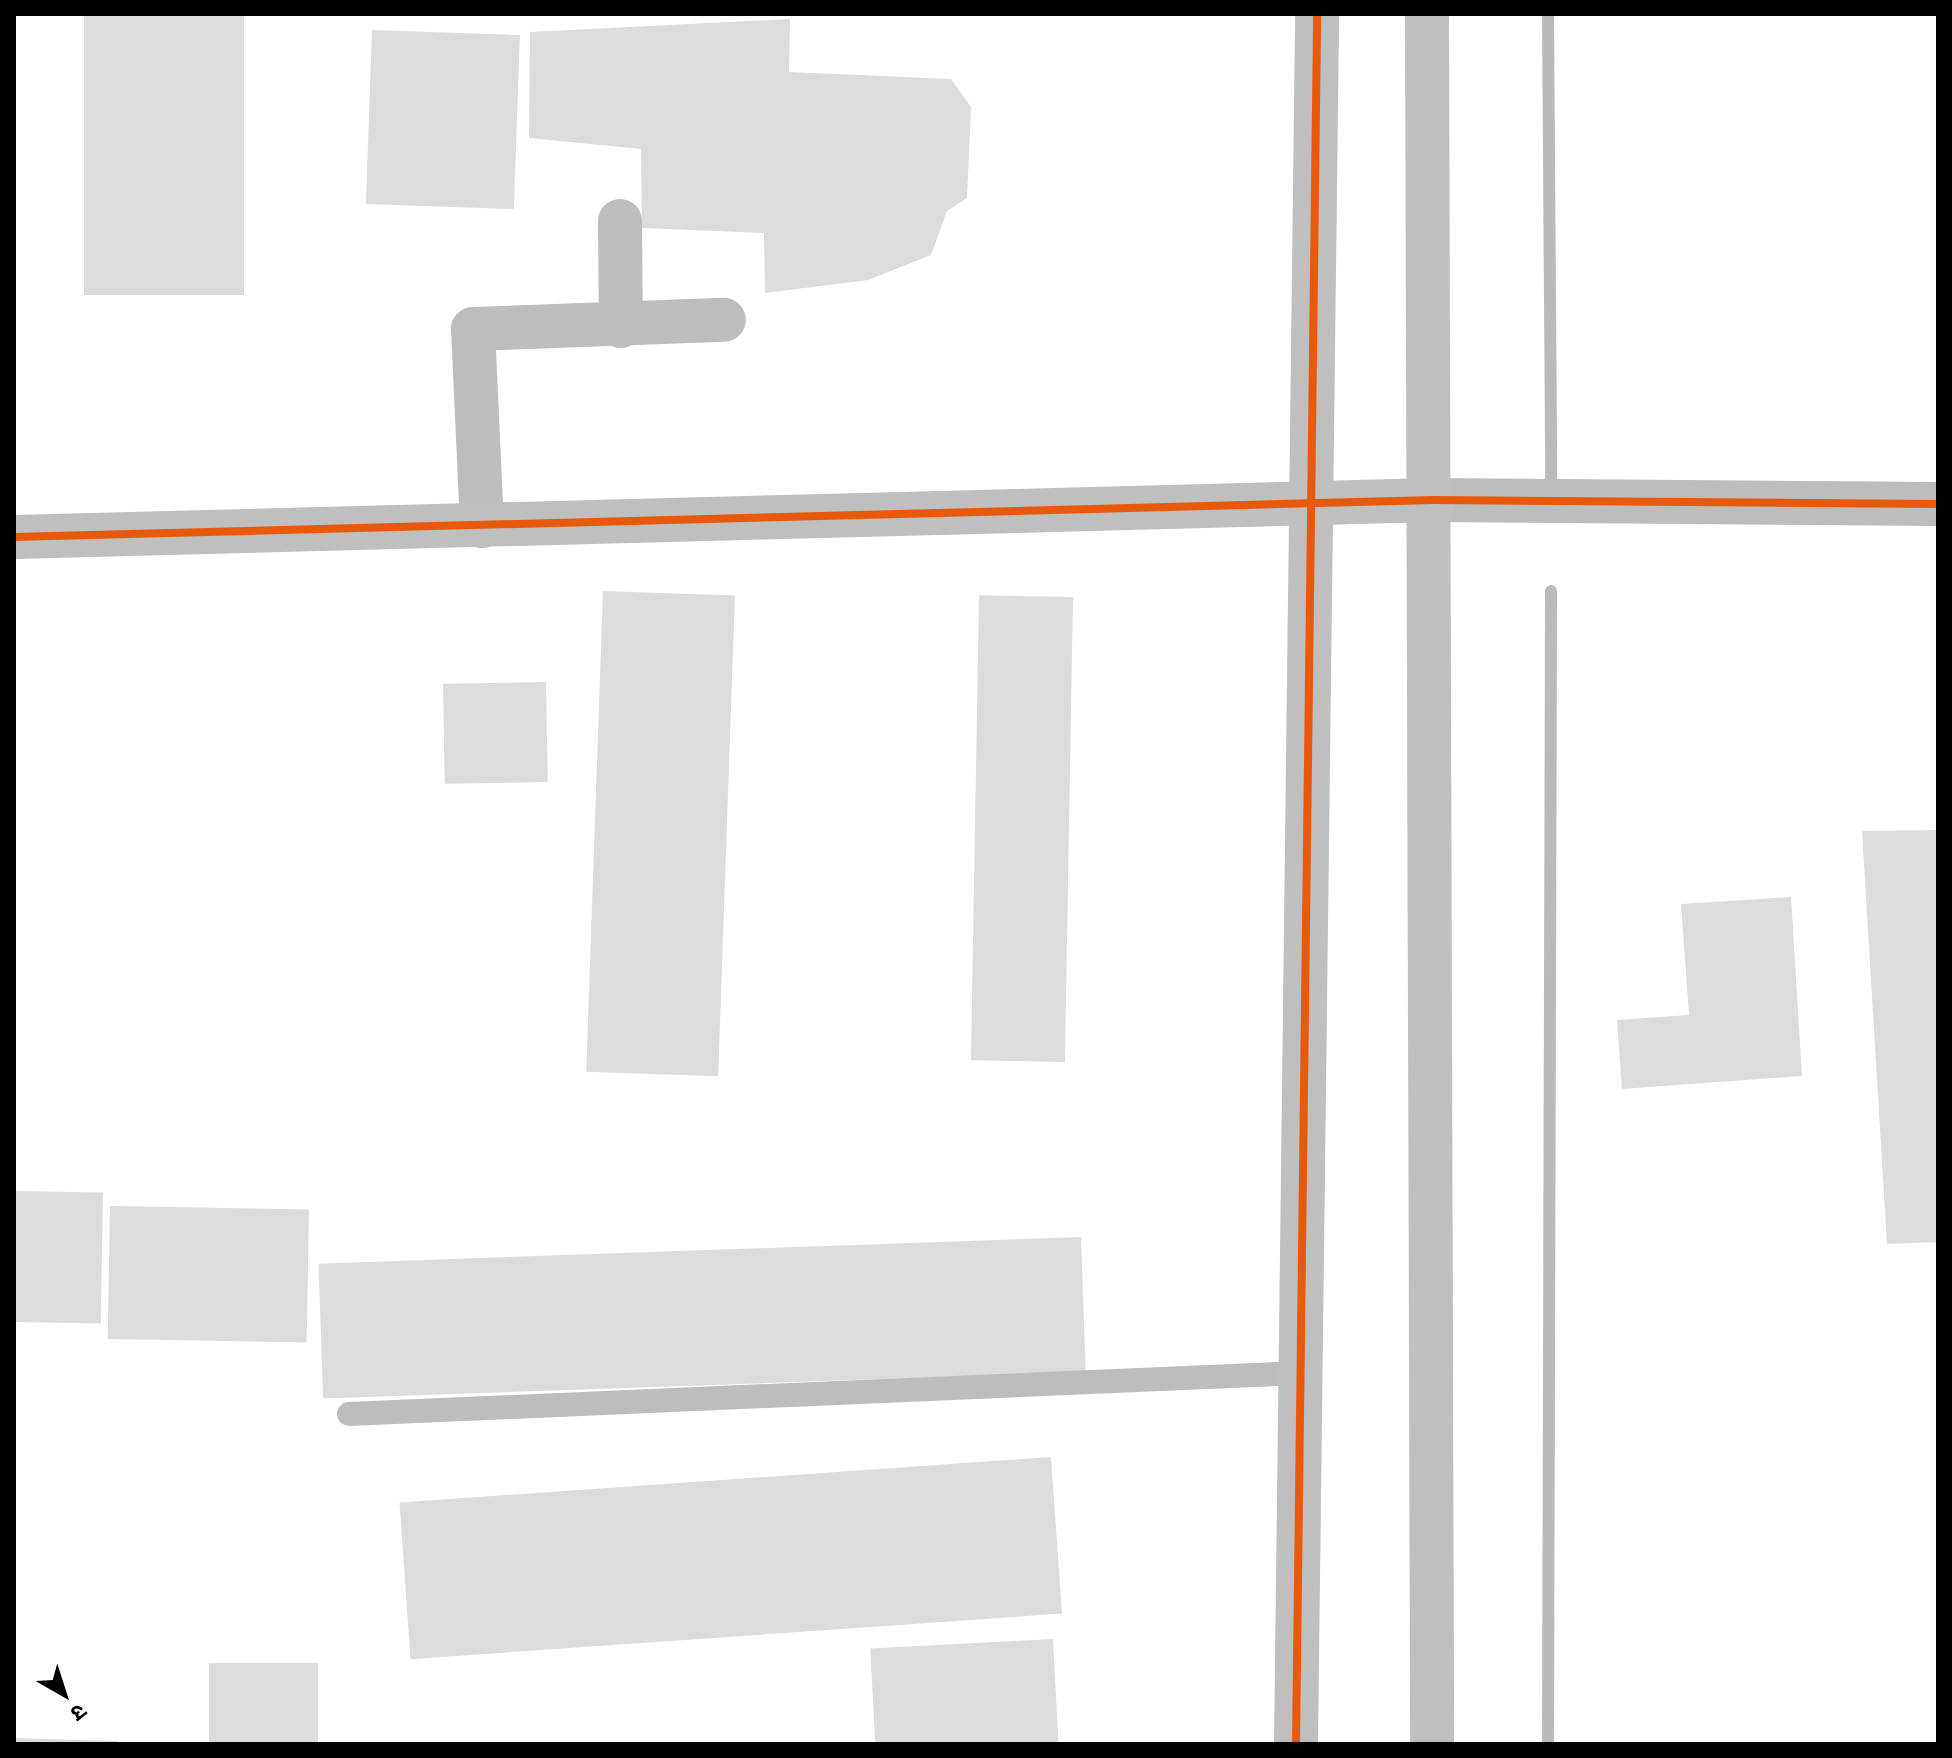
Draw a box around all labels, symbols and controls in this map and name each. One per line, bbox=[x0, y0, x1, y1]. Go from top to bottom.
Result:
north arrow bbox=[24, 1654, 104, 1734]
text: उ bbox=[67, 1699, 92, 1727]

